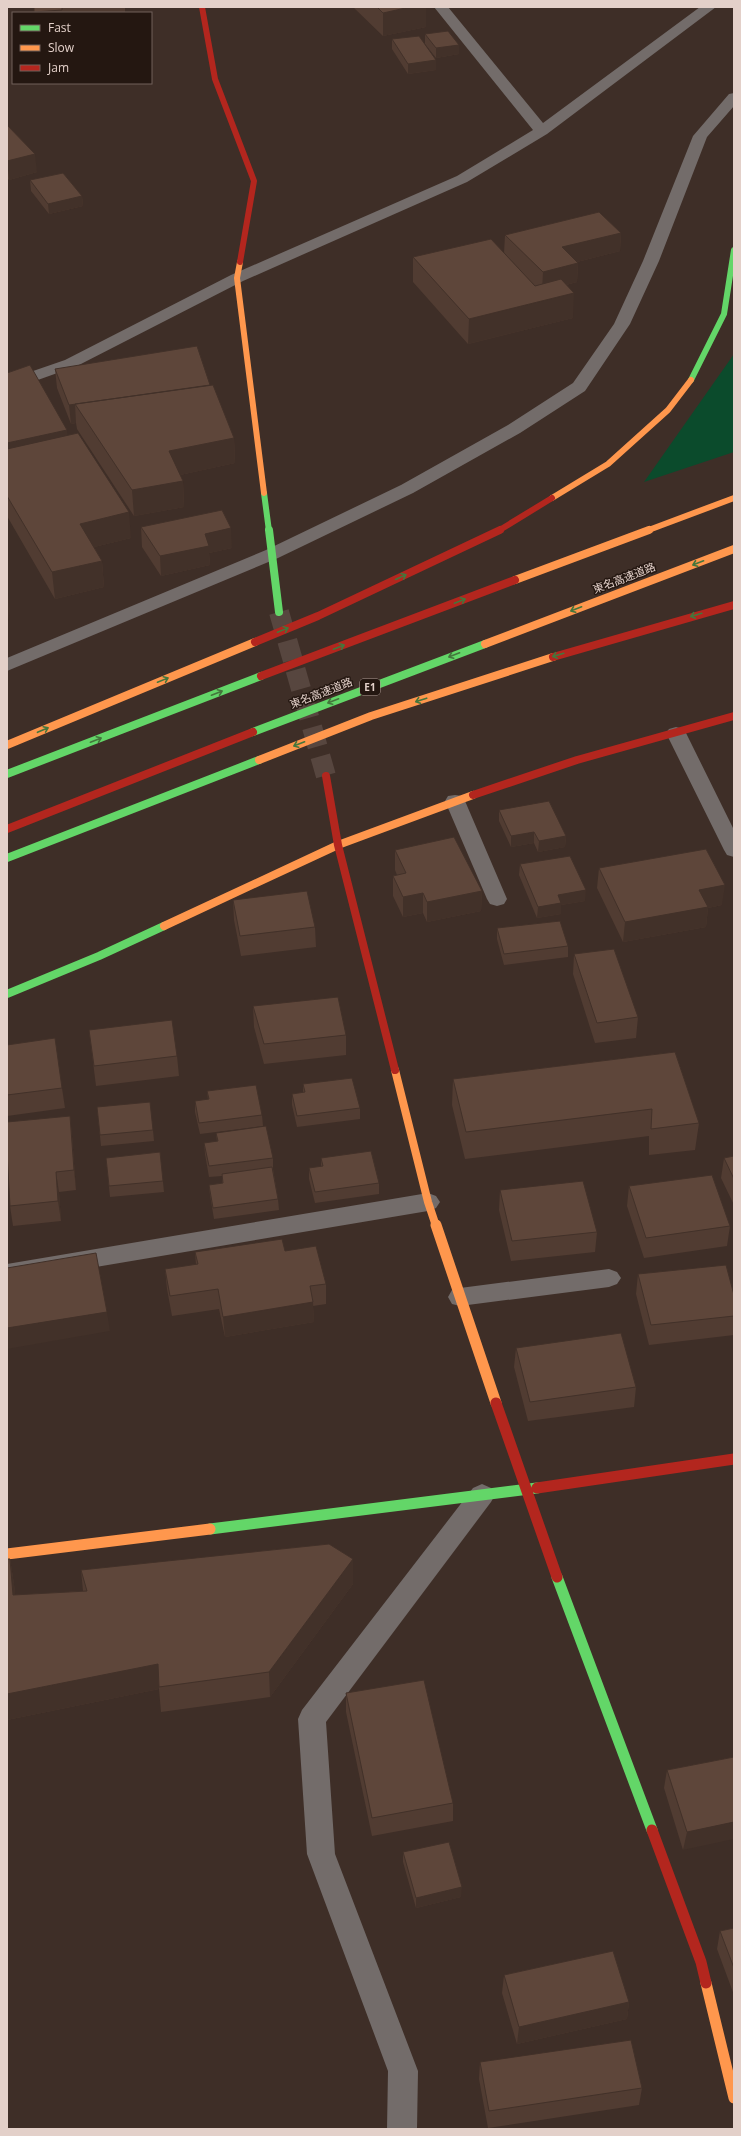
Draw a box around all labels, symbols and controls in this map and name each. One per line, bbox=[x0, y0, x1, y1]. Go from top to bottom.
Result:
legend bbox=[12, 12, 152, 84]
text: Fast bbox=[48, 19, 71, 36]
text: Slow bbox=[48, 39, 75, 56]
text: Jam bbox=[47, 59, 69, 76]
street label: 東名高速道路 bbox=[590, 559, 657, 596]
one-way arrow bbox=[692, 560, 704, 568]
one-way arrow bbox=[395, 573, 407, 580]
one-way arrow bbox=[454, 597, 466, 605]
one-way arrow bbox=[570, 606, 582, 614]
one-way arrow bbox=[690, 612, 703, 619]
one-way arrow bbox=[277, 626, 289, 634]
one-way arrow bbox=[332, 642, 344, 650]
one-way arrow bbox=[449, 652, 461, 660]
one-way arrow bbox=[552, 652, 565, 659]
street label: 東名高速道路 bbox=[287, 674, 354, 711]
one-way arrow bbox=[156, 676, 168, 683]
road number: E1 bbox=[360, 679, 380, 695]
one-way arrow bbox=[210, 688, 222, 696]
one-way arrow bbox=[415, 697, 428, 704]
one-way arrow bbox=[327, 698, 339, 706]
one-way arrow bbox=[36, 726, 48, 733]
one-way arrow bbox=[89, 735, 101, 743]
one-way arrow bbox=[294, 741, 306, 749]

